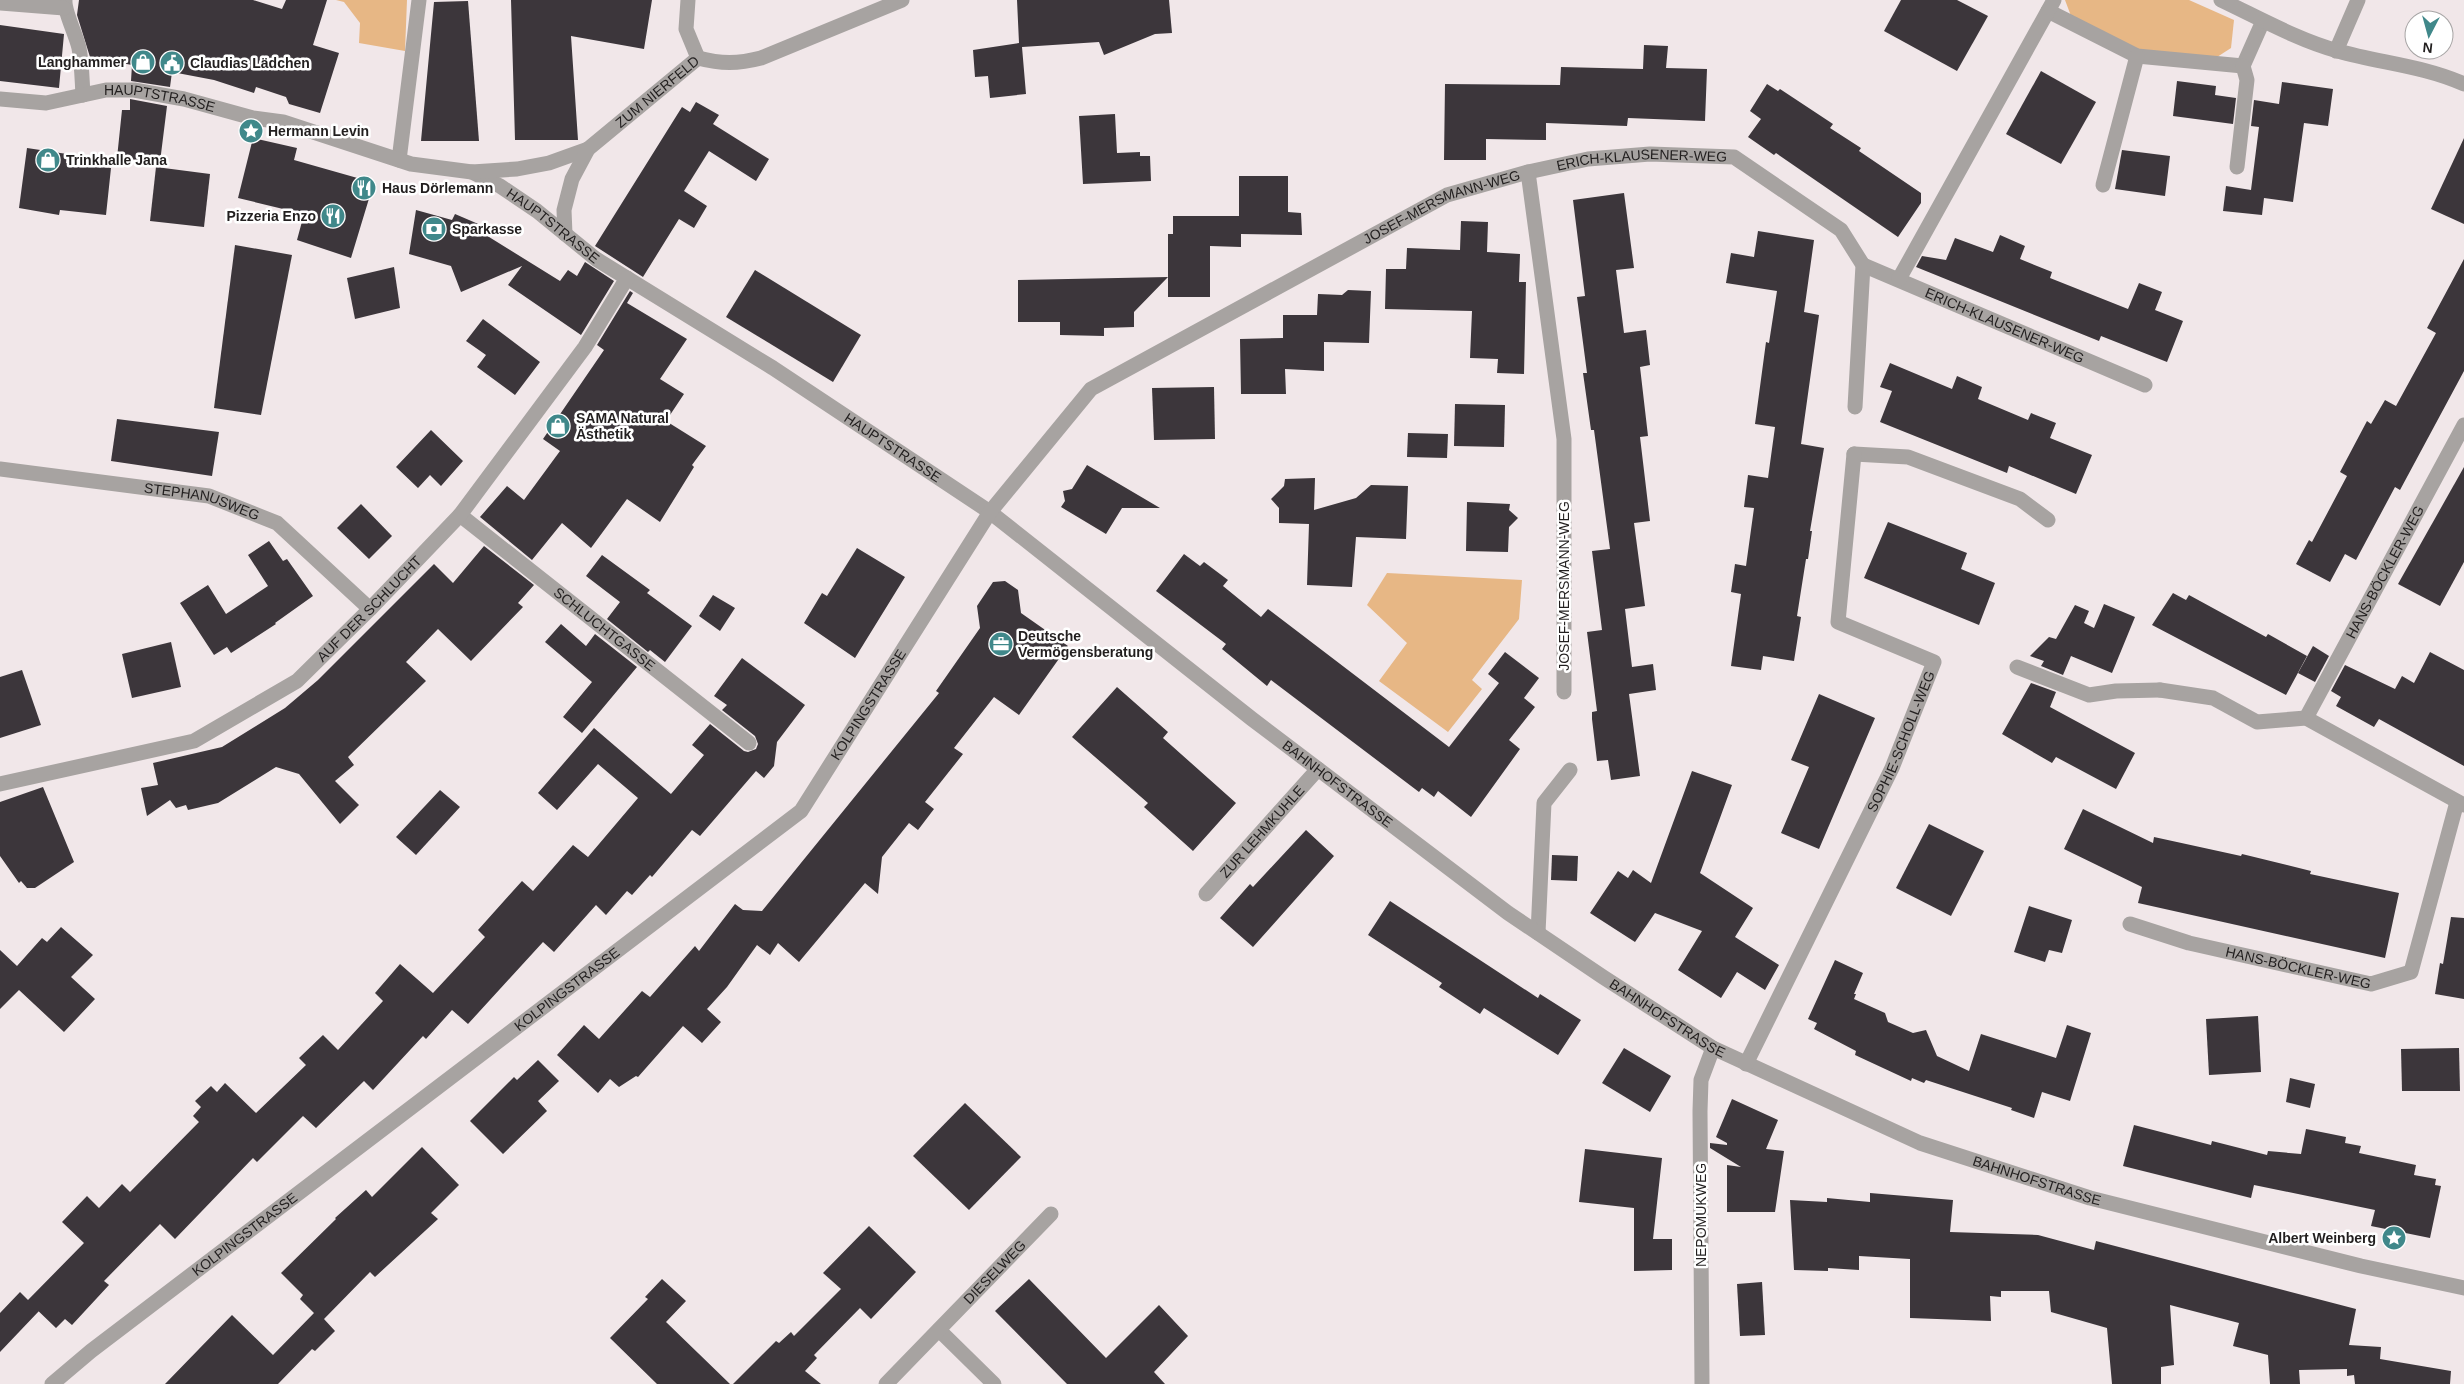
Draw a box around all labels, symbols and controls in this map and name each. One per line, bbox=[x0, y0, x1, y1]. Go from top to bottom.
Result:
north arrow bbox=[2404, 10, 2454, 60]
text: N bbox=[2422, 39, 2434, 56]
shop icon: Langhammer bbox=[130, 49, 156, 75]
public building icon: Claudias Lädchen bbox=[159, 50, 185, 76]
street label: ZUM NIERFELD bbox=[612, 52, 702, 131]
place label: Langhammer bbox=[38, 54, 127, 70]
place label: Claudias Lädchen bbox=[190, 55, 310, 71]
street label: HAUPTSTRASSE bbox=[104, 82, 217, 115]
place icon: Hermann Levin bbox=[238, 118, 264, 144]
place label: Hermann Levin bbox=[268, 123, 369, 139]
street label: ERICH-KLAUSENER-WEG bbox=[1555, 146, 1727, 174]
shop icon: Trinkhalle Jana bbox=[35, 147, 61, 173]
place label: Trinkhalle Jana bbox=[66, 152, 167, 168]
street label: JOSEF-MERSMANN-WEG bbox=[1360, 167, 1522, 247]
restaurant icon: Haus Dörlemann bbox=[351, 175, 377, 201]
place label: Haus Dörlemann bbox=[382, 180, 493, 196]
street label: HAUPTSTRASSE bbox=[504, 185, 603, 266]
restaurant icon: Pizzeria Enzo bbox=[320, 203, 346, 229]
place label: Pizzeria Enzo bbox=[227, 208, 316, 224]
bank icon: Sparkasse bbox=[421, 216, 447, 242]
place label: Sparkasse bbox=[452, 221, 522, 237]
street label: ERICH-KLAUSENER-WEG bbox=[1923, 284, 2087, 366]
place label: SAMA Natural Ästhetik bbox=[576, 410, 669, 442]
street label: HAUPTSTRASSE bbox=[841, 410, 944, 485]
shop icon: SAMA Natural Ästhetik bbox=[545, 413, 571, 439]
street label: STEPHANUSWEG bbox=[143, 480, 262, 523]
street label: JOSEF-MERSMANN-WEG bbox=[1556, 501, 1572, 671]
street label: HANS-BÖCKLER-WEG bbox=[2342, 503, 2427, 641]
street label: AUF DER SCHLUCHT bbox=[314, 552, 425, 665]
street label: SCHLUCHTGASSE bbox=[551, 584, 658, 674]
place label: Deutsche Vermögensberatung bbox=[1018, 628, 1153, 660]
office icon: Deutsche Vermögensberatung bbox=[988, 631, 1014, 657]
street label: KOLPINGSTRASSE bbox=[827, 646, 909, 763]
street label: SOPHIE-SCHOLL-WEG bbox=[1864, 668, 1938, 815]
street label: BAHNHOFSTRASSE bbox=[1279, 737, 1396, 831]
street label: ZUR LEHMKUHLE bbox=[1217, 782, 1308, 881]
street label: HANS-BÖCKLER-WEG bbox=[2224, 943, 2373, 992]
street label: KOLPINGSTRASSE bbox=[511, 944, 623, 1034]
street label: BAHNHOFSTRASSE bbox=[1607, 975, 1728, 1061]
street label: BAHNHOFSTRASSE bbox=[1971, 1153, 2103, 1208]
street label: NEPOMUKWEG bbox=[1693, 1163, 1709, 1267]
street label: KOLPINGSTRASSE bbox=[189, 1189, 300, 1279]
place icon: Albert Weinberg bbox=[2381, 1225, 2407, 1251]
place label: Albert Weinberg bbox=[2268, 1230, 2376, 1246]
street label: DIESELWEG bbox=[960, 1237, 1029, 1307]

